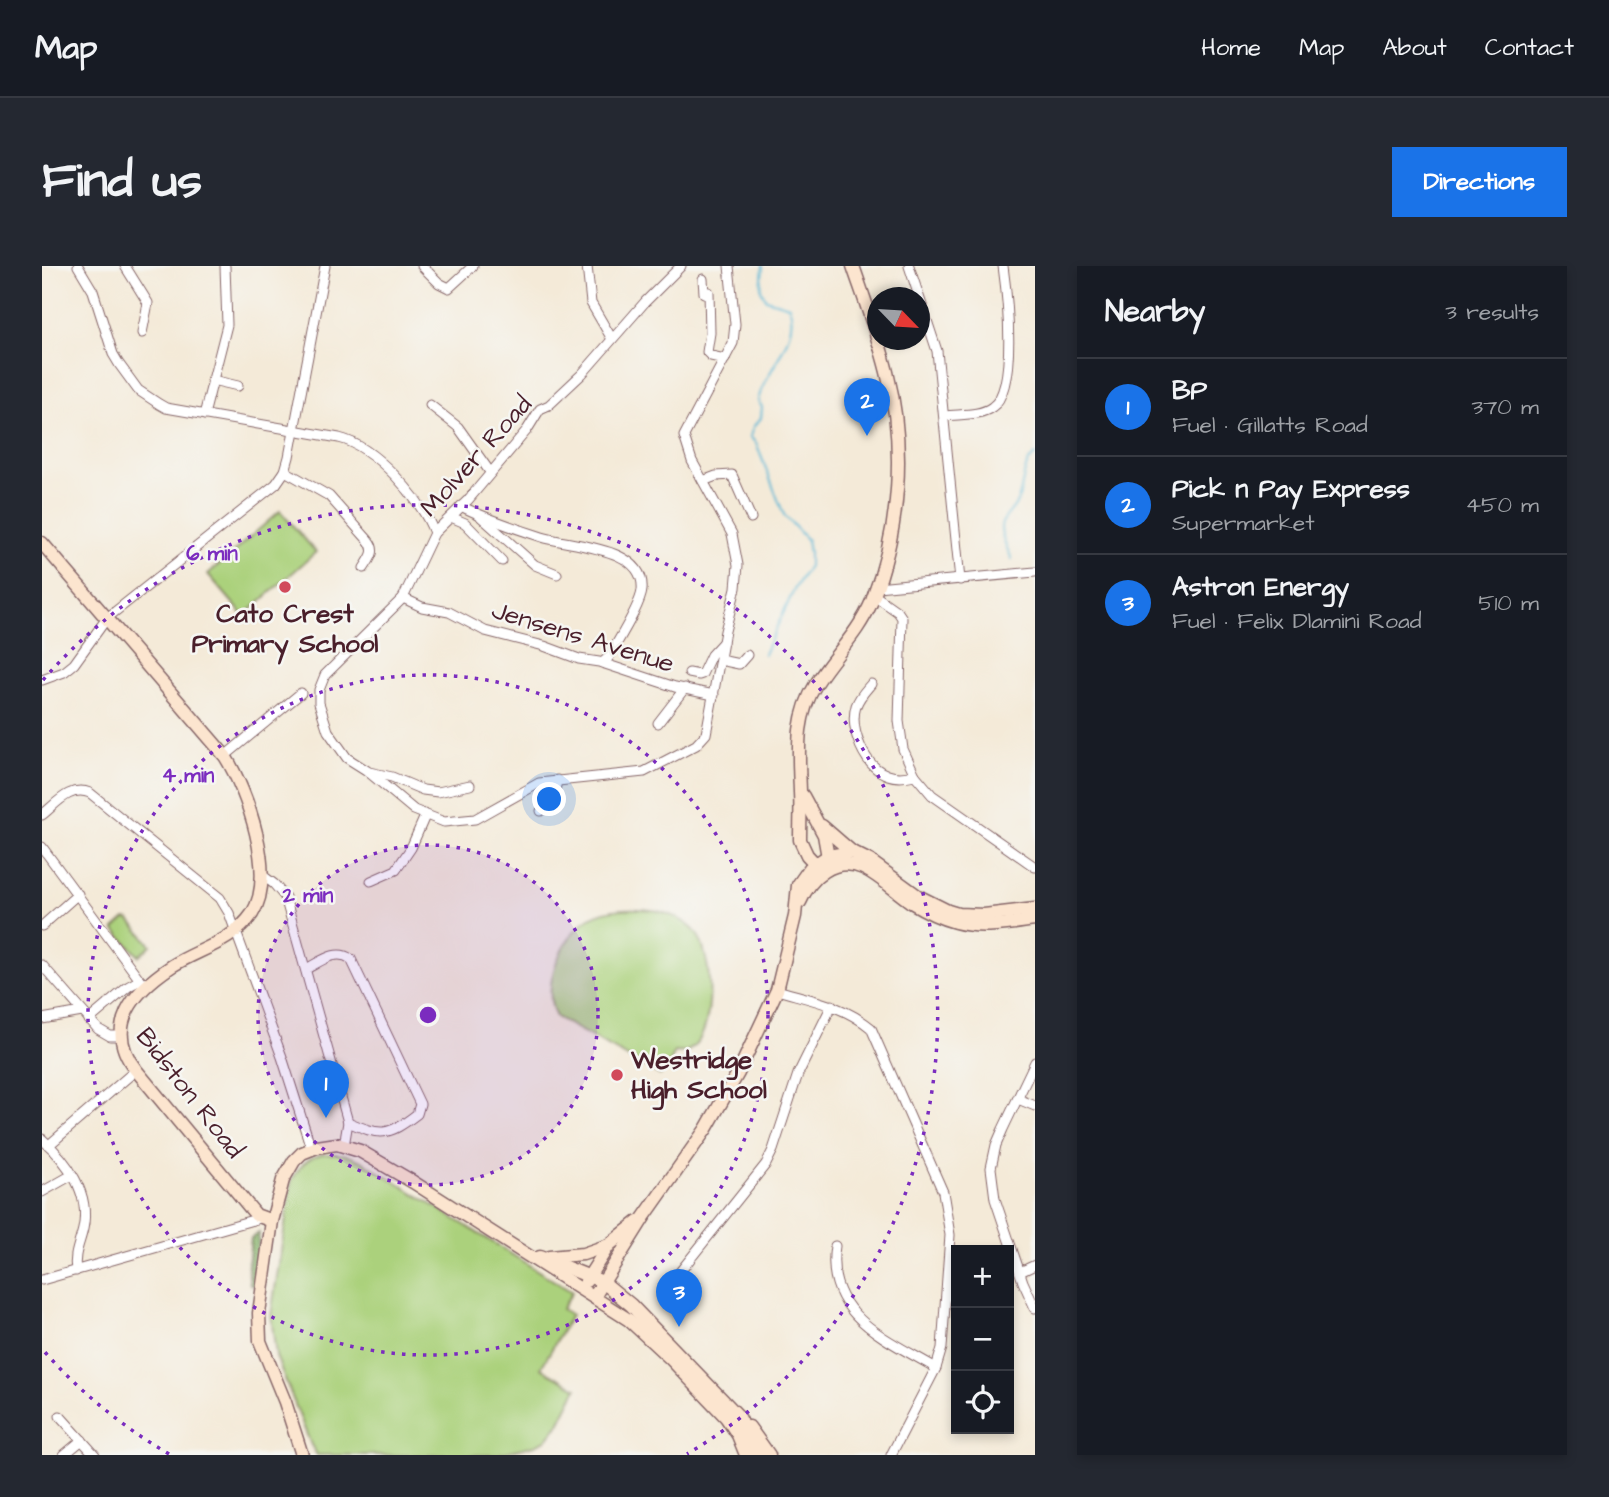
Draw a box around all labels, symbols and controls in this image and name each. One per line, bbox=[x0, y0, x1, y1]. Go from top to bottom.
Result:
text: Map bbox=[35, 25, 97, 71]
text: Home bbox=[1201, 31, 1261, 65]
text: Map bbox=[1299, 31, 1344, 65]
text: About bbox=[1382, 31, 1447, 65]
text: Contact bbox=[1485, 31, 1574, 65]
button: Directions bbox=[1392, 147, 1567, 217]
text: Find us bbox=[42, 148, 202, 216]
north arrow bbox=[867, 287, 930, 350]
text: Nearby bbox=[1105, 291, 1205, 333]
text: 3 results bbox=[1445, 296, 1539, 328]
text: BP bbox=[1172, 373, 1207, 409]
pin: 2 bbox=[844, 378, 890, 436]
street label: Molver Road bbox=[412, 387, 540, 525]
text: 1 bbox=[1127, 391, 1129, 423]
text: 370 m bbox=[1472, 391, 1539, 423]
text: Fuel · Gillatts Road bbox=[1172, 409, 1368, 441]
text: Pick n Pay Express bbox=[1172, 471, 1410, 507]
text: 2 bbox=[1121, 489, 1135, 521]
text: 450 m bbox=[1465, 489, 1539, 521]
text: Supermarket bbox=[1172, 507, 1315, 539]
text: 6 min bbox=[186, 539, 238, 568]
text: Astron Energy bbox=[1172, 569, 1349, 605]
marker: Cato Crest Primary School bbox=[277, 579, 293, 595]
text: 3 bbox=[1122, 587, 1134, 619]
text: 510 m bbox=[1478, 587, 1539, 619]
street label: Jensens Avenue bbox=[487, 592, 679, 682]
place label: Cato Crest Primary School bbox=[192, 596, 378, 665]
text: Fuel · Felix Dlamini Road bbox=[1172, 605, 1421, 637]
text: 4 min bbox=[162, 761, 215, 790]
your location bbox=[532, 782, 566, 816]
text: 2 min bbox=[282, 881, 334, 910]
centre of rings bbox=[416, 1003, 440, 1027]
street label: Bidston Road bbox=[127, 1020, 253, 1166]
place label: Westridge High School bbox=[630, 1042, 767, 1111]
pin: 1 bbox=[303, 1060, 349, 1118]
marker: Westridge High School bbox=[609, 1067, 625, 1083]
map controls bbox=[951, 1245, 1014, 1434]
button: + bbox=[951, 1245, 1014, 1308]
pin: 3 bbox=[656, 1269, 702, 1327]
button: − bbox=[951, 1308, 1014, 1371]
button: locate bbox=[951, 1371, 1014, 1434]

